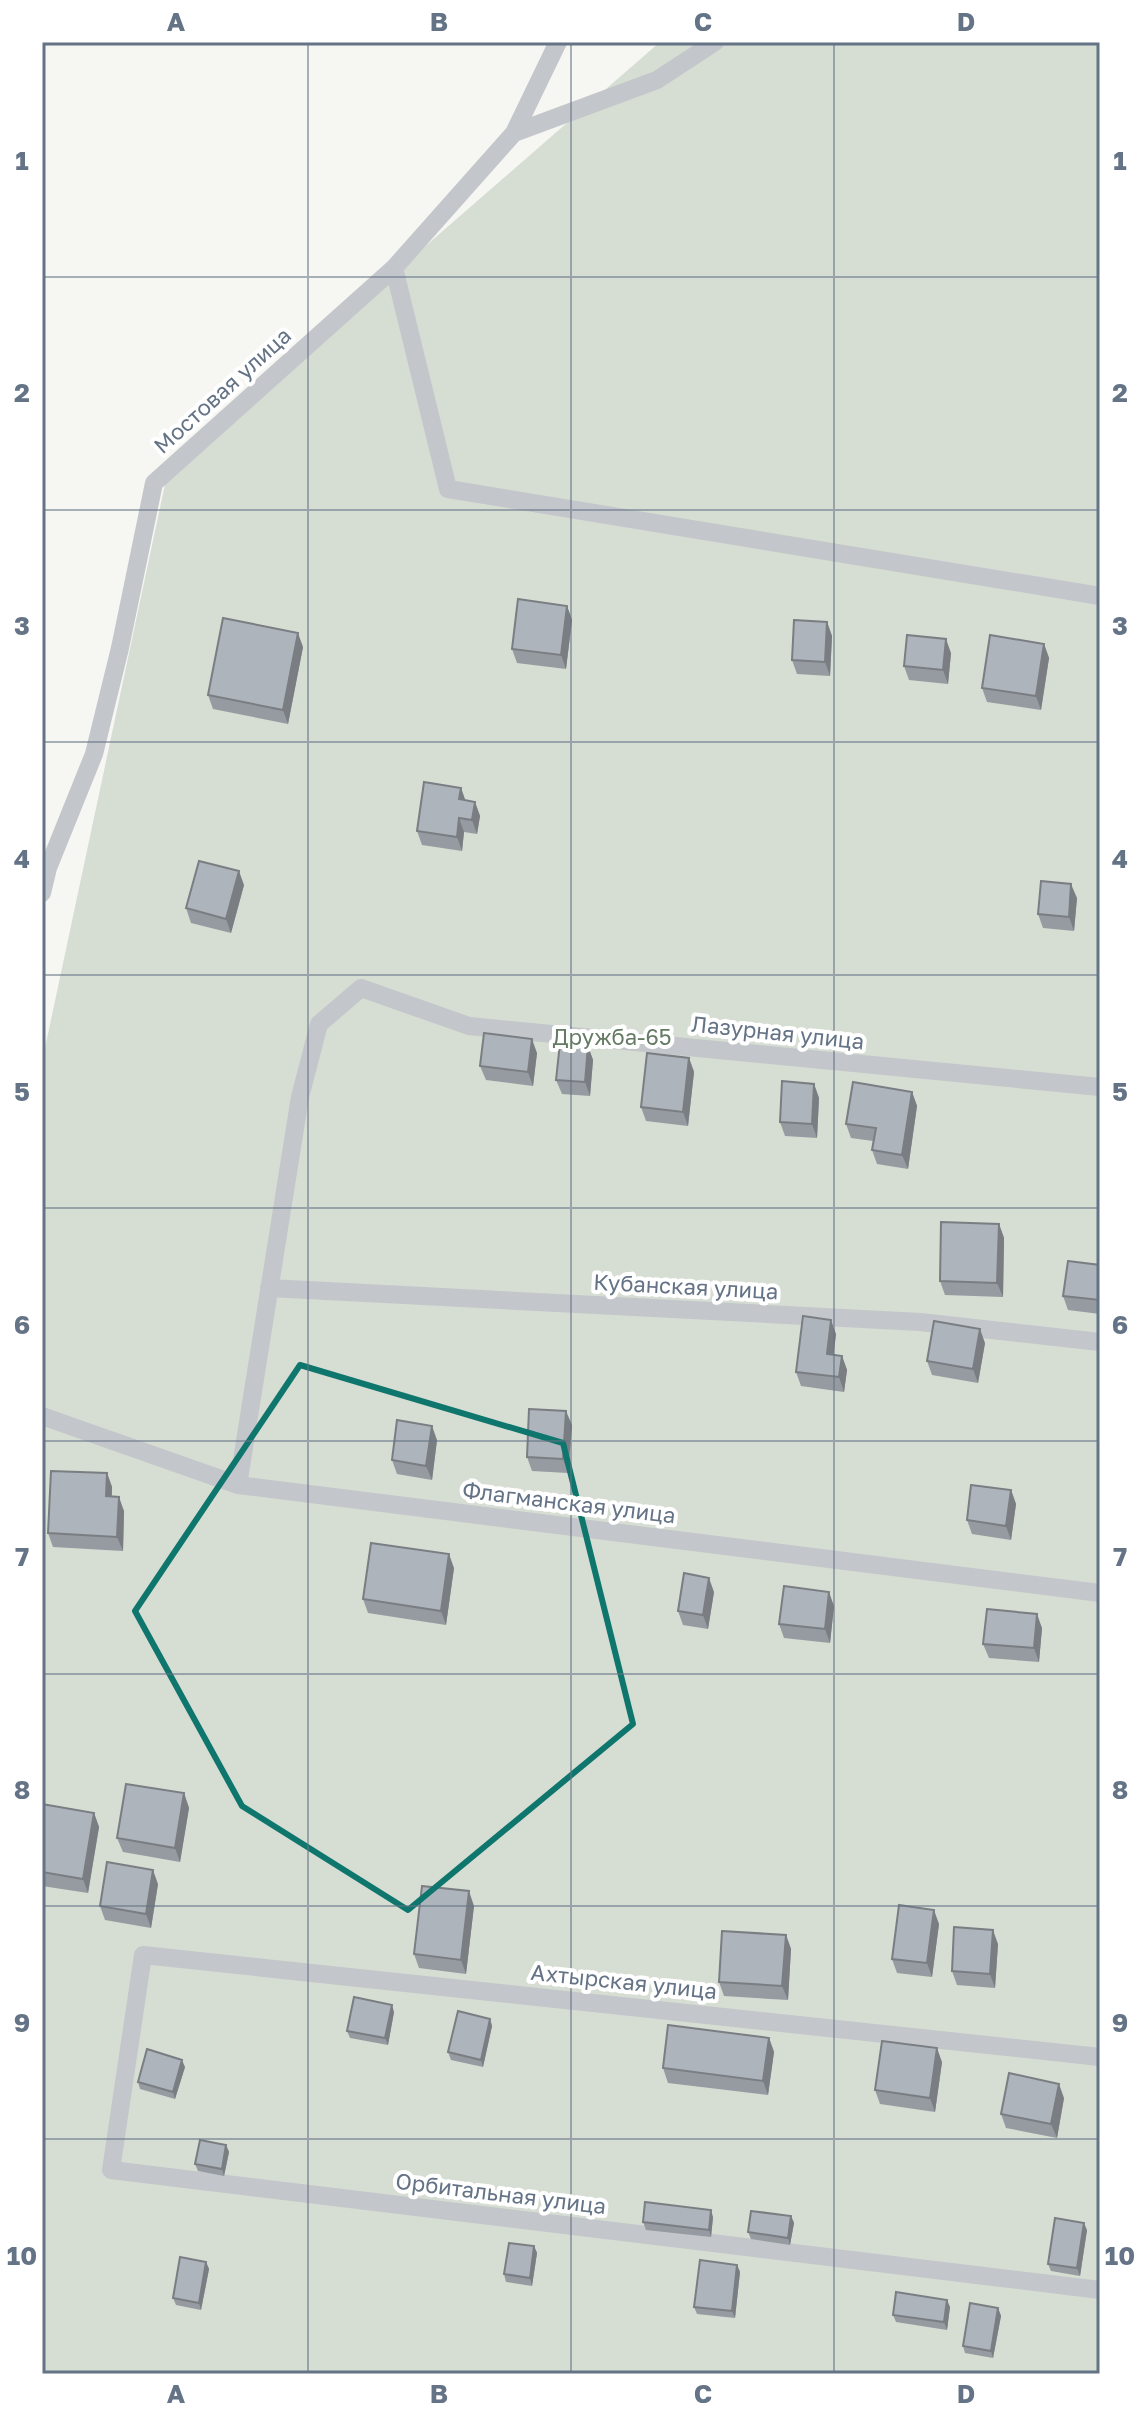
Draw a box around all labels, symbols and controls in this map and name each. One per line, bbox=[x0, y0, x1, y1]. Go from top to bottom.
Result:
text: A bbox=[167, 6, 186, 37]
text: B bbox=[430, 6, 448, 37]
text: C bbox=[694, 6, 712, 37]
text: D bbox=[957, 6, 975, 37]
text: 1 bbox=[15, 145, 29, 176]
text: 1 bbox=[1113, 145, 1127, 176]
street label: Мостовая улица bbox=[148, 321, 296, 459]
text: 2 bbox=[14, 377, 30, 408]
text: 2 bbox=[1112, 377, 1128, 408]
text: 3 bbox=[14, 610, 30, 641]
text: 3 bbox=[1112, 610, 1128, 641]
text: 4 bbox=[14, 843, 30, 874]
text: 4 bbox=[1112, 843, 1128, 874]
street label: Лазурная улица bbox=[690, 1010, 866, 1054]
park label: Дружба-65 bbox=[552, 1023, 672, 1050]
text: 5 bbox=[14, 1076, 30, 1107]
text: 5 bbox=[1112, 1076, 1128, 1107]
street label: Кубанская улица bbox=[593, 1268, 779, 1304]
text: 6 bbox=[14, 1309, 30, 1340]
text: 6 bbox=[1112, 1309, 1128, 1340]
street label: Флагманская улица bbox=[461, 1476, 677, 1528]
text: 7 bbox=[15, 1541, 29, 1572]
text: 7 bbox=[1113, 1541, 1127, 1572]
text: 8 bbox=[14, 1774, 30, 1805]
text: 8 bbox=[1112, 1774, 1128, 1805]
street label: Ахтырская улица bbox=[530, 1958, 718, 2004]
text: 9 bbox=[14, 2007, 30, 2038]
text: 9 bbox=[1112, 2007, 1128, 2038]
street label: Орбитальная улица bbox=[394, 2167, 608, 2219]
text: 10 bbox=[7, 2240, 37, 2271]
text: 10 bbox=[1105, 2240, 1135, 2271]
text: A bbox=[167, 2378, 186, 2409]
text: B bbox=[430, 2378, 448, 2409]
text: C bbox=[694, 2378, 712, 2409]
text: D bbox=[957, 2378, 975, 2409]

